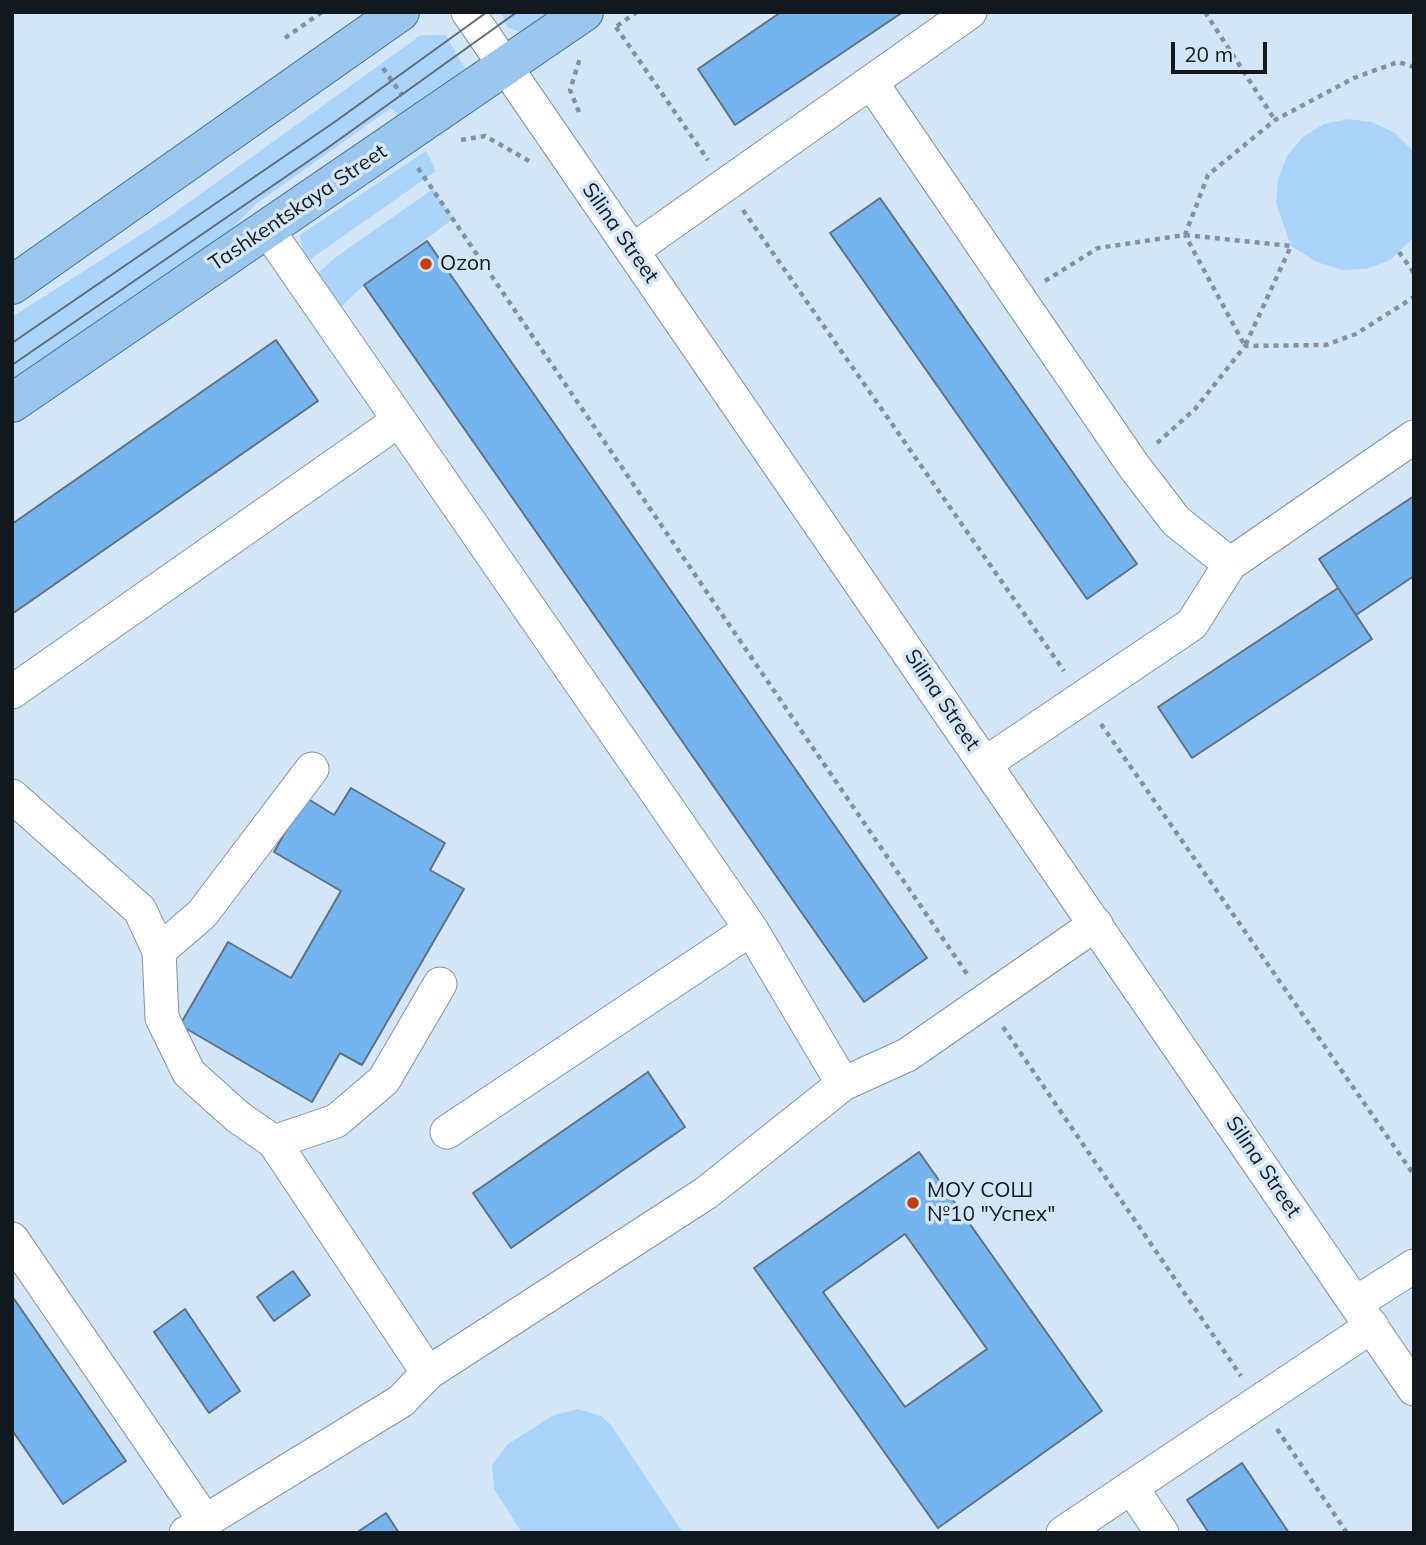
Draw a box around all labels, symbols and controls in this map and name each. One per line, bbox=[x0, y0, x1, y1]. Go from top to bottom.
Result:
scale bar bbox=[1174, 28, 1270, 72]
text: 20 m bbox=[1184, 41, 1233, 67]
street label: Tashkentskaya Street bbox=[204, 139, 392, 277]
street label: Silina Street bbox=[576, 178, 664, 288]
place label: Ozon bbox=[440, 251, 491, 277]
marker: Ozon bbox=[418, 256, 434, 272]
street label: Silina Street bbox=[899, 645, 985, 755]
street label: Silina Street bbox=[1220, 1112, 1306, 1222]
place label: МОУ СОШ №10 "Успех" bbox=[927, 1178, 1056, 1228]
marker: МОУ СОШ №10 "Успех" bbox=[905, 1195, 921, 1211]

